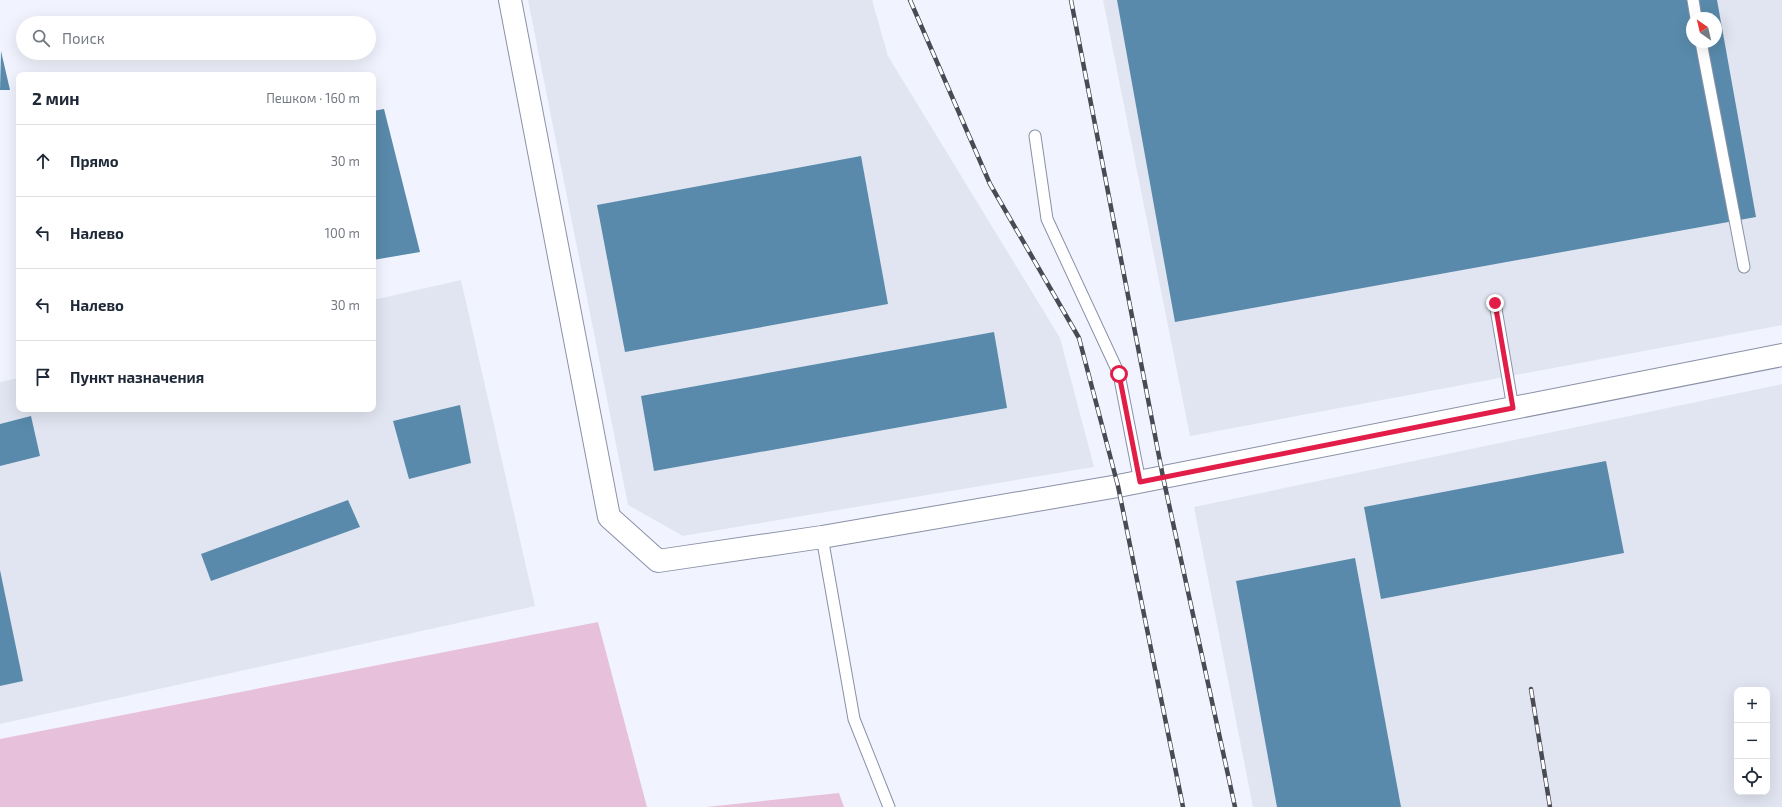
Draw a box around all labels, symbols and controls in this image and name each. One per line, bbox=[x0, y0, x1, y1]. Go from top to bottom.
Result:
north arrow bbox=[1686, 12, 1722, 48]
search box bbox=[16, 16, 376, 60]
icon: search bbox=[30, 27, 52, 49]
text: Поиск bbox=[62, 29, 105, 47]
text: 2 мин bbox=[32, 88, 80, 108]
text: Пешком · 160 m bbox=[266, 90, 360, 106]
icon: ahead bbox=[32, 150, 54, 172]
text: Прямо bbox=[70, 152, 119, 170]
text: 30 m bbox=[331, 153, 360, 169]
icon: left bbox=[32, 222, 54, 244]
text: Налево bbox=[70, 224, 124, 242]
text: 100 m bbox=[325, 225, 360, 241]
icon: left bbox=[32, 294, 54, 316]
route end bbox=[1486, 294, 1504, 312]
text: Налево bbox=[70, 296, 124, 314]
text: 30 m bbox=[331, 297, 360, 313]
route start bbox=[1110, 365, 1128, 383]
icon: arrive bbox=[32, 366, 54, 388]
text: Пункт назначения bbox=[70, 368, 204, 386]
map controls bbox=[1734, 687, 1770, 795]
button: + bbox=[1734, 687, 1770, 723]
button: − bbox=[1734, 723, 1770, 759]
button: locate bbox=[1734, 759, 1770, 795]

